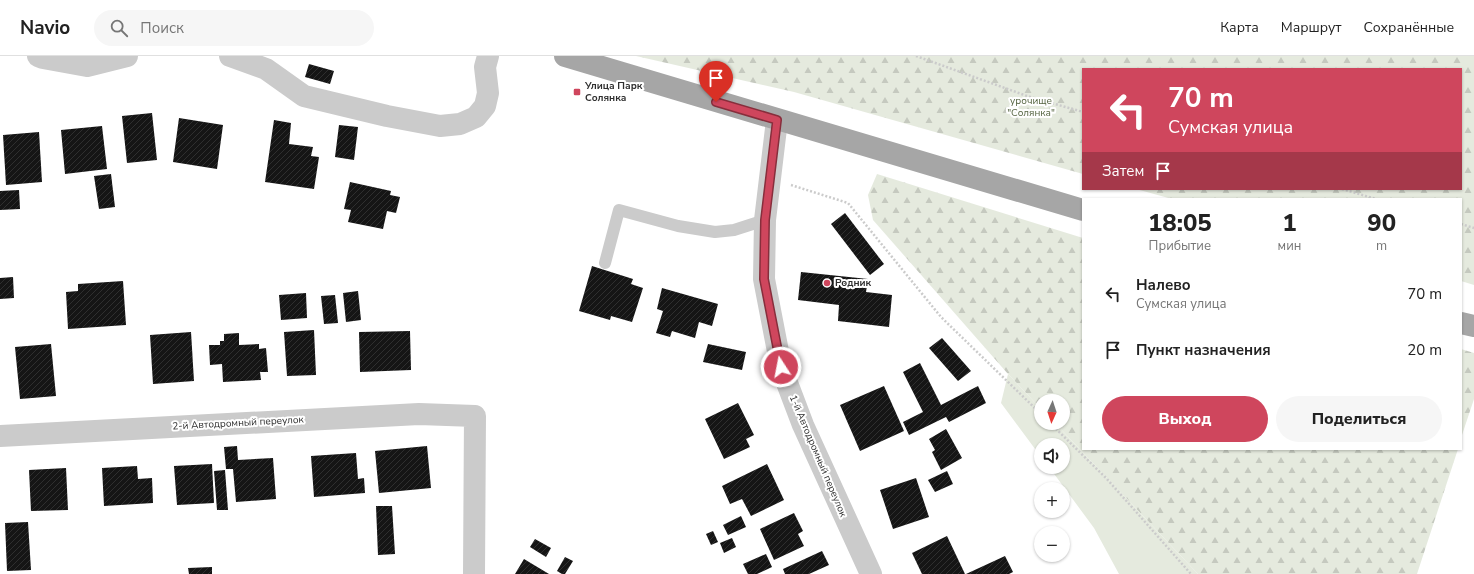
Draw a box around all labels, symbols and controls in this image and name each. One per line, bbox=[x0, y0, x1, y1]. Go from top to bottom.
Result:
search box bbox=[94, 10, 374, 46]
text: Navio bbox=[20, 15, 70, 41]
icon: search bbox=[108, 17, 130, 39]
text: Поиск bbox=[140, 18, 184, 38]
text: Карта bbox=[1220, 18, 1259, 37]
text: Маршрут bbox=[1281, 18, 1342, 37]
text: Сохранённые bbox=[1364, 18, 1454, 37]
pin bbox=[699, 61, 733, 102]
icon: arrive bbox=[705, 67, 727, 89]
place label: Улица Парк Солянка bbox=[584, 79, 643, 105]
text: 70 m bbox=[1168, 79, 1234, 117]
icon: left bbox=[1102, 84, 1154, 136]
marker: Улица Парк Солянка bbox=[572, 87, 582, 97]
park label: урочище "Солянка" bbox=[1007, 94, 1055, 120]
text: Сумская улица bbox=[1168, 115, 1293, 139]
icon: arrive bbox=[1152, 160, 1174, 182]
text: Затем bbox=[1102, 161, 1144, 181]
text: 18:05 bbox=[1148, 207, 1212, 239]
text: 1 bbox=[1282, 207, 1297, 239]
text: 90 bbox=[1367, 207, 1396, 239]
text: Прибытие bbox=[1149, 237, 1211, 255]
text: мин bbox=[1278, 237, 1301, 255]
text: m bbox=[1376, 237, 1387, 255]
text: Налево bbox=[1136, 275, 1191, 295]
place label: Родник bbox=[835, 276, 872, 290]
marker: Родник bbox=[822, 278, 832, 288]
icon: left bbox=[1102, 283, 1124, 305]
text: 70 m bbox=[1407, 284, 1442, 304]
text: Сумская улица bbox=[1136, 295, 1227, 313]
icon: arrive bbox=[1102, 339, 1124, 361]
text: Пункт назначения bbox=[1136, 340, 1271, 360]
text: 20 m bbox=[1407, 340, 1442, 360]
position arrow bbox=[760, 346, 802, 388]
street label: 1-й Автодромный переулок bbox=[786, 393, 850, 520]
north arrow bbox=[1034, 394, 1070, 430]
map controls bbox=[1034, 394, 1070, 562]
button: Выход bbox=[1102, 396, 1268, 442]
button: Поделиться bbox=[1276, 396, 1442, 442]
street label: 2-й Автодромный переулок bbox=[172, 413, 305, 433]
button: sound bbox=[1034, 438, 1070, 474]
button: + bbox=[1034, 482, 1070, 518]
button: − bbox=[1034, 526, 1070, 562]

